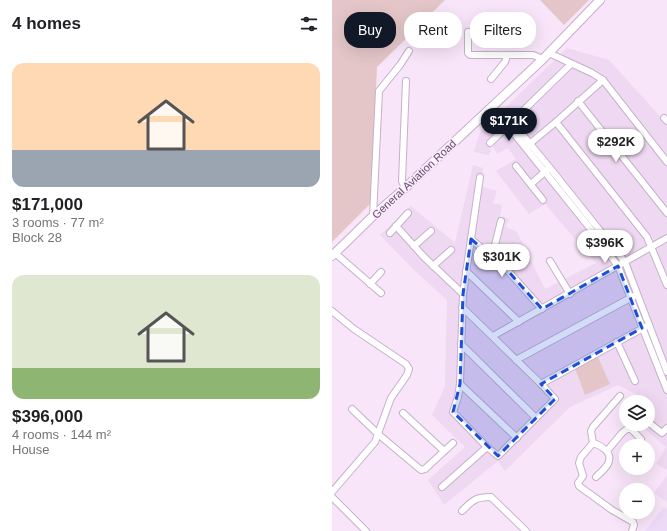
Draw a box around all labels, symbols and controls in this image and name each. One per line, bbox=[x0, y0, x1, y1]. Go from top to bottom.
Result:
chip: Buy bbox=[344, 12, 396, 48]
chip: Rent bbox=[404, 12, 462, 48]
chip: Filters bbox=[470, 12, 536, 48]
icon: filters bbox=[298, 13, 320, 35]
text: 4 homes bbox=[12, 14, 81, 33]
icon: home bbox=[130, 89, 202, 161]
pin: $171K bbox=[481, 108, 537, 142]
text: $171K bbox=[490, 113, 528, 128]
pin: $292K bbox=[588, 129, 644, 163]
text: $292K bbox=[597, 134, 635, 149]
street label: General Aviation Road bbox=[370, 137, 458, 221]
text: $171,000 bbox=[12, 195, 83, 214]
text: 3 rooms · 77 m² bbox=[12, 215, 104, 230]
text: Block 28 bbox=[12, 230, 62, 245]
pin: $396K bbox=[577, 230, 633, 264]
text: $396K bbox=[586, 235, 624, 250]
pin: $301K bbox=[474, 244, 530, 278]
text: $301K bbox=[483, 249, 521, 264]
icon: home bbox=[130, 301, 202, 373]
map controls bbox=[619, 395, 655, 519]
button: layers bbox=[619, 395, 655, 431]
text: $396,000 bbox=[12, 407, 83, 426]
text: 4 rooms · 144 m² bbox=[12, 427, 111, 442]
button: + bbox=[619, 439, 655, 475]
text: House bbox=[12, 442, 50, 457]
button: − bbox=[619, 483, 655, 519]

